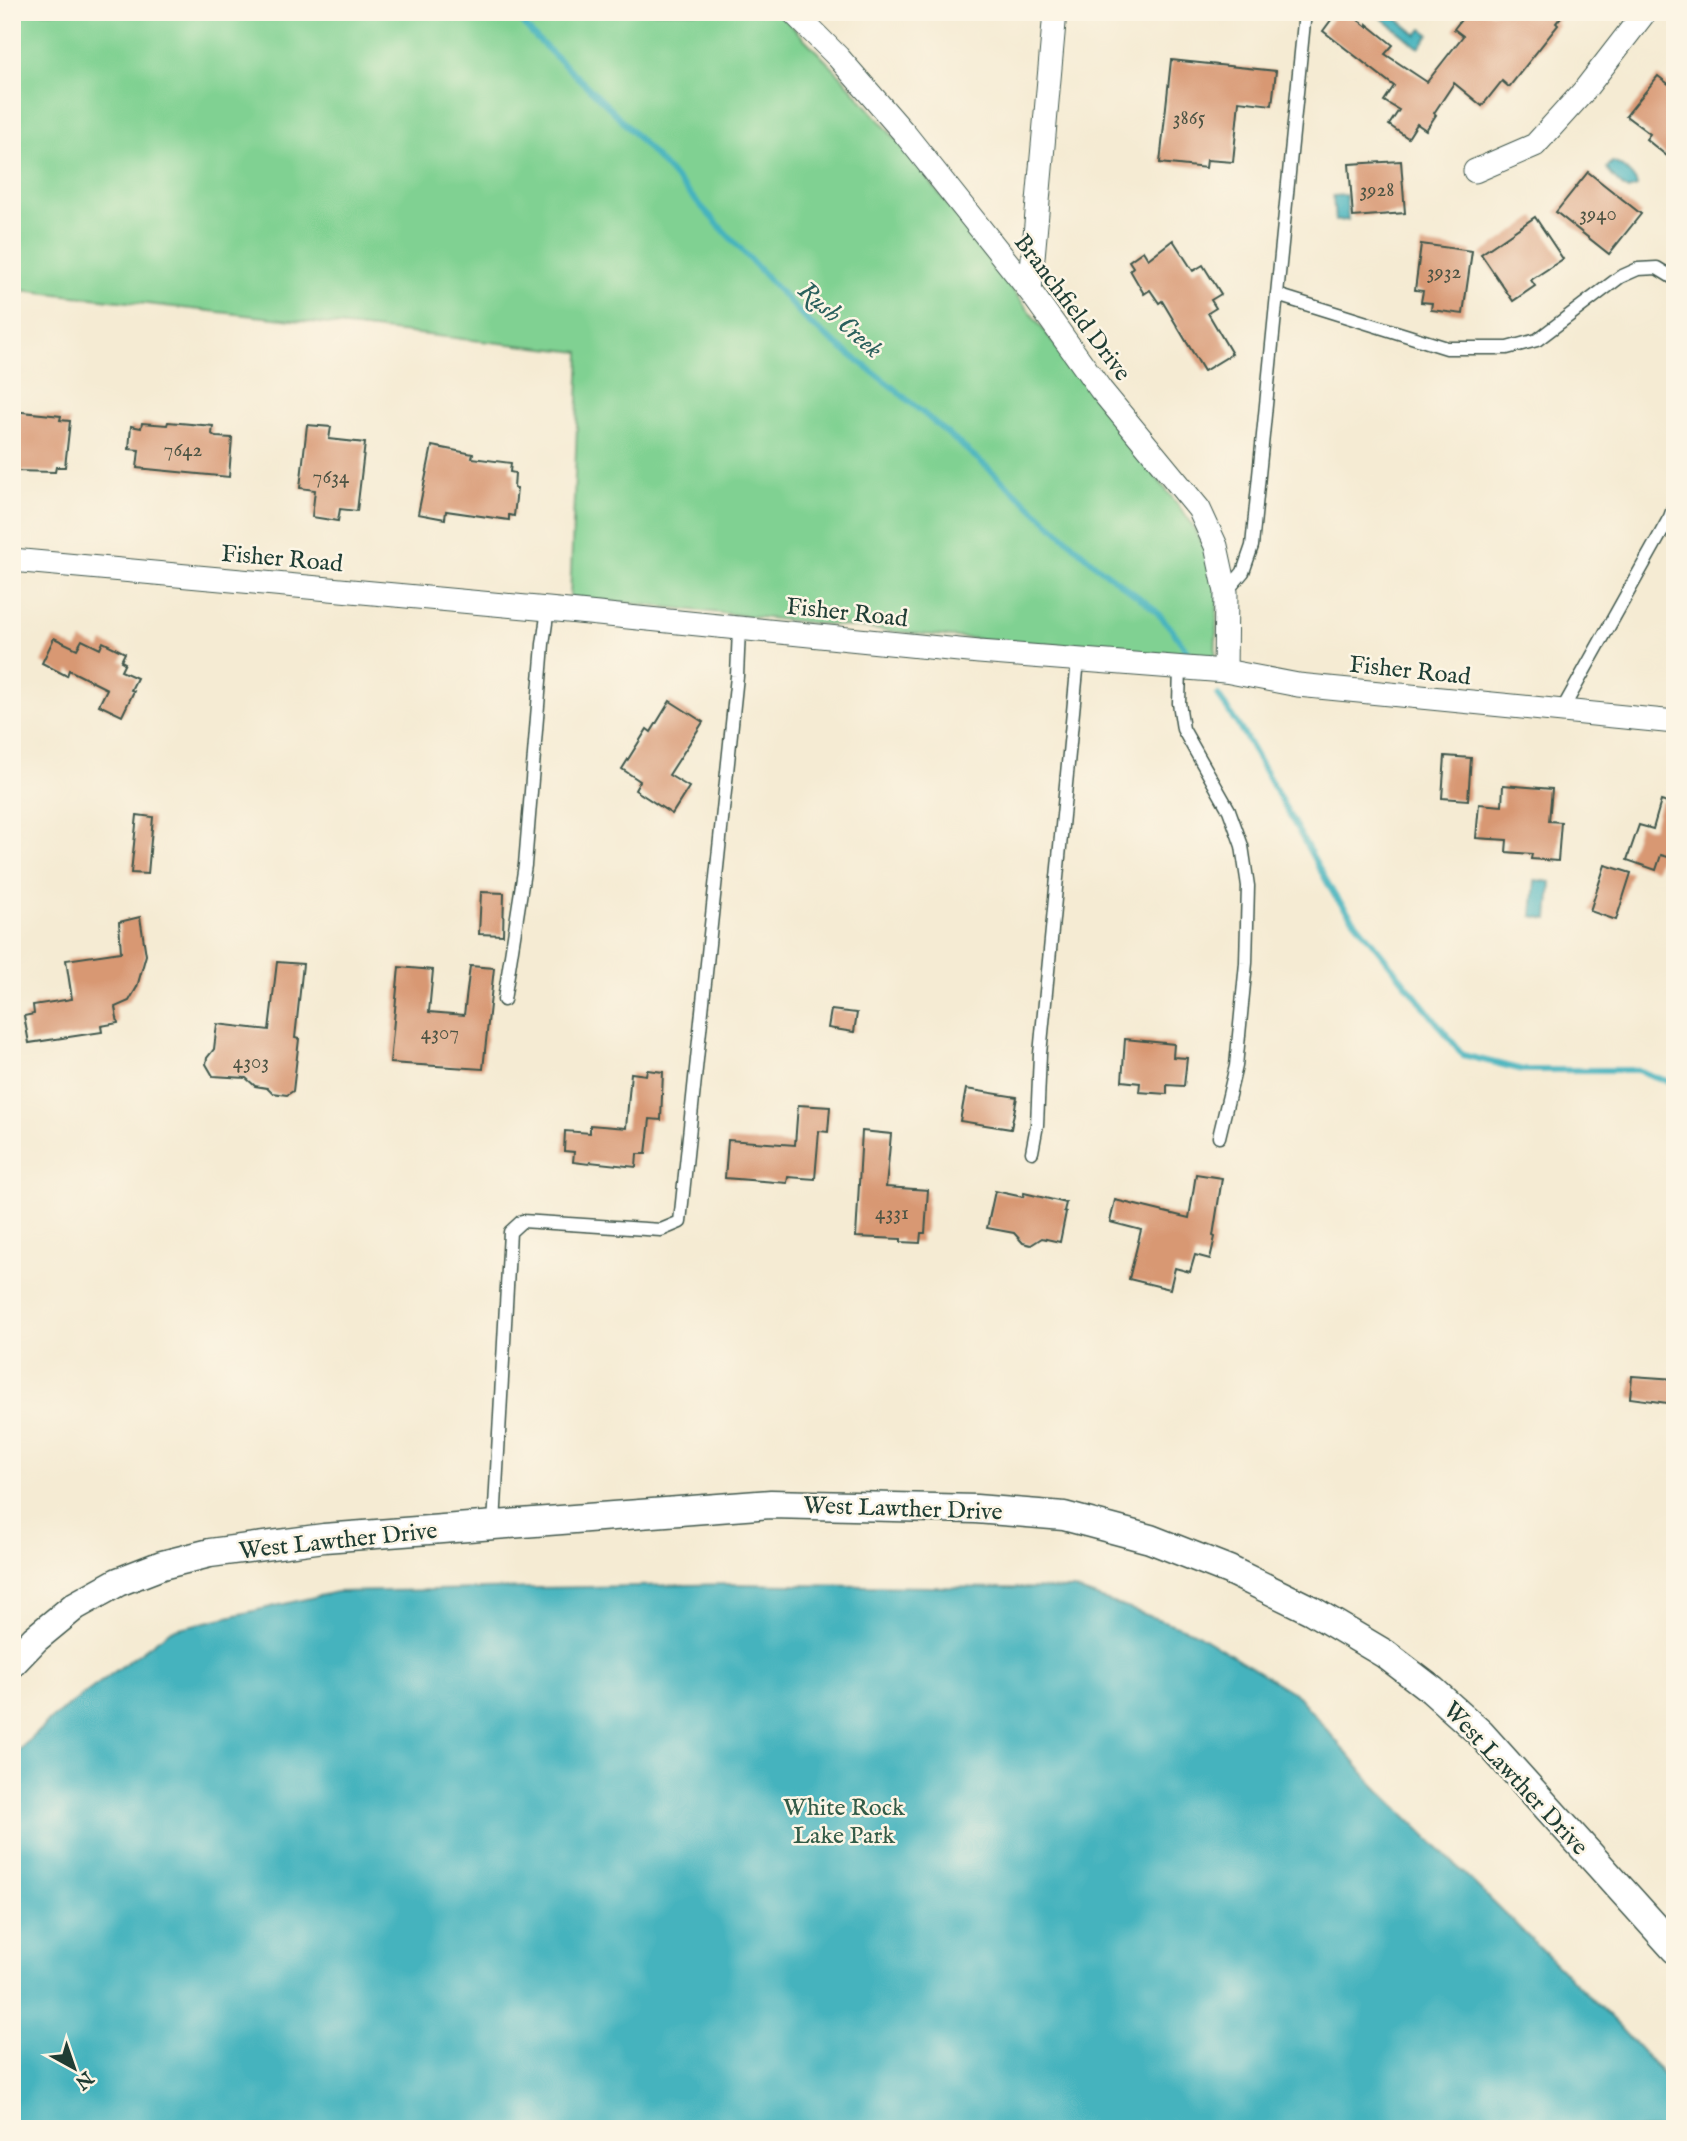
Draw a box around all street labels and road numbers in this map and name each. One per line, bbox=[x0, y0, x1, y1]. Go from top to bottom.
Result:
street label: Branchfield Drive bbox=[1006, 228, 1137, 388]
street label: Fisher Road bbox=[220, 539, 344, 580]
street label: Fisher Road bbox=[785, 592, 909, 635]
street label: Fisher Road bbox=[1348, 650, 1472, 693]
street label: West Lawther Drive bbox=[803, 1491, 1003, 1528]
street label: West Lawther Drive bbox=[237, 1516, 439, 1567]
street label: West Lawther Drive bbox=[1436, 1696, 1594, 1863]

